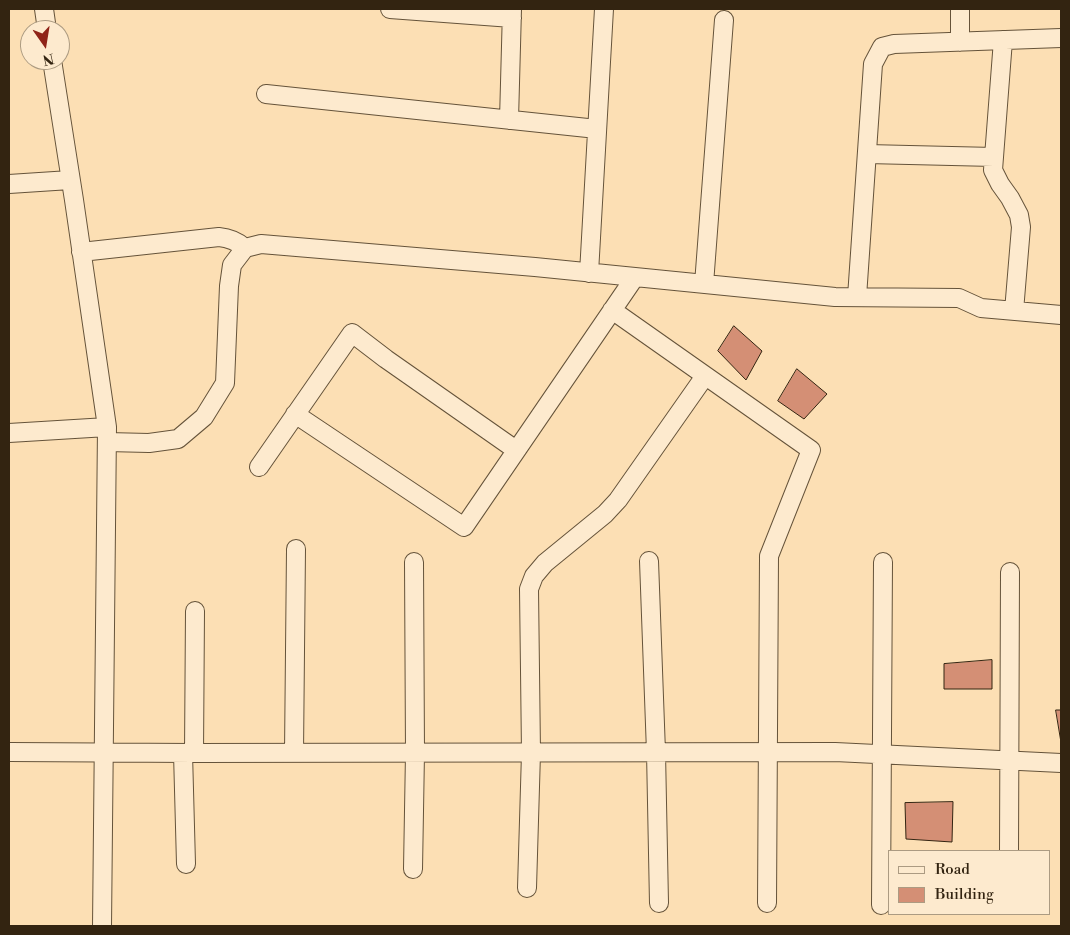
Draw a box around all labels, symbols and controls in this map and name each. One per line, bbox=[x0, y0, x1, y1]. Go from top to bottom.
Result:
north arrow bbox=[20, 20, 70, 70]
text: N bbox=[41, 49, 56, 69]
legend bbox=[888, 850, 1050, 915]
text: Road bbox=[935, 860, 970, 879]
text: Building bbox=[935, 885, 994, 904]

